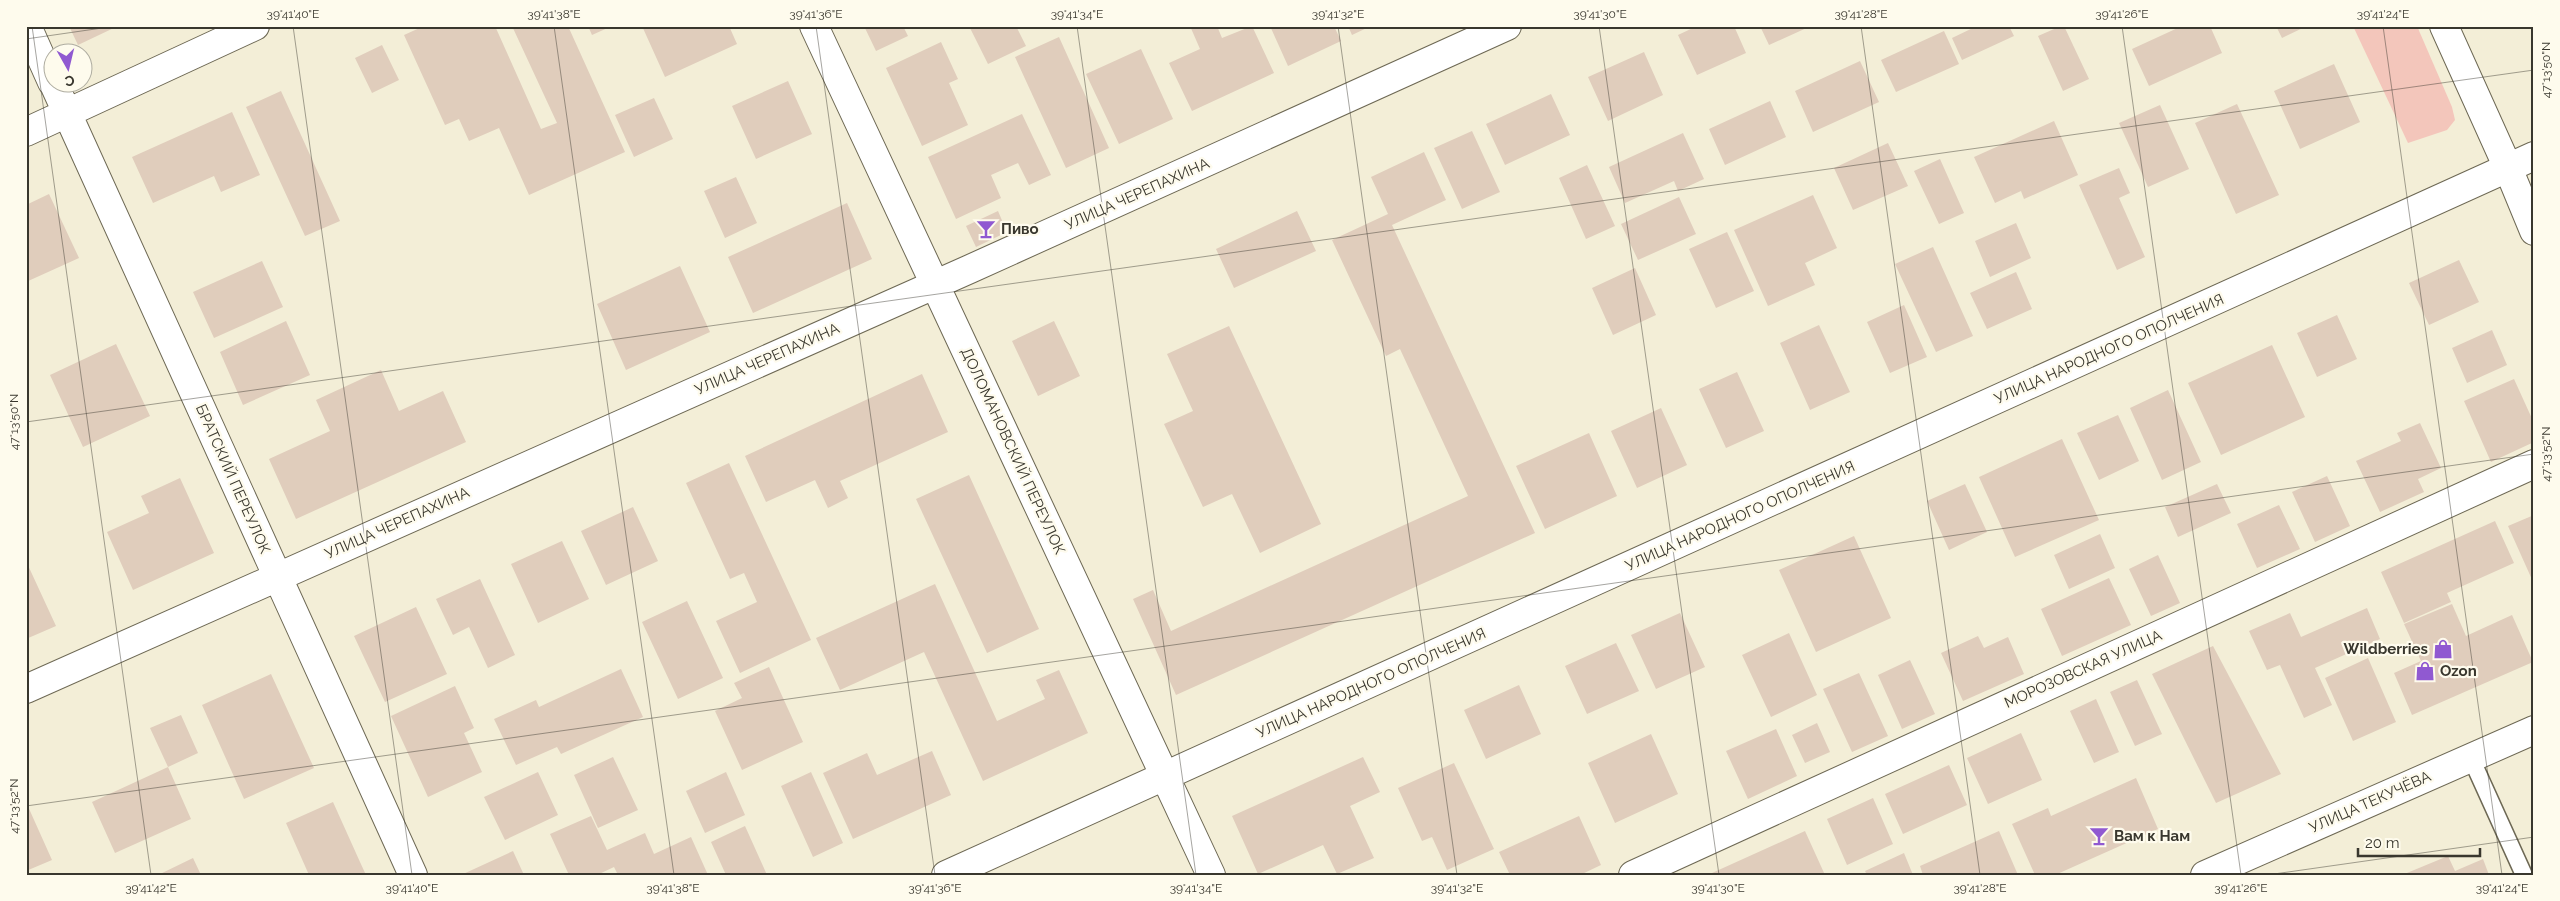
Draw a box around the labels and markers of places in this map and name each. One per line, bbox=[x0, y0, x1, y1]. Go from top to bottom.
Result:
bar icon: Пиво bbox=[975, 218, 997, 240]
place label: Пиво bbox=[1001, 220, 1039, 238]
shop icon: Wildberries bbox=[2432, 638, 2454, 660]
place label: Wildberries bbox=[2344, 640, 2428, 658]
shop icon: Ozon bbox=[2414, 660, 2436, 682]
place label: Ozon bbox=[2440, 662, 2477, 680]
bar icon: Вам к Нам bbox=[2088, 825, 2110, 847]
place label: Вам к Нам bbox=[2114, 827, 2190, 845]

